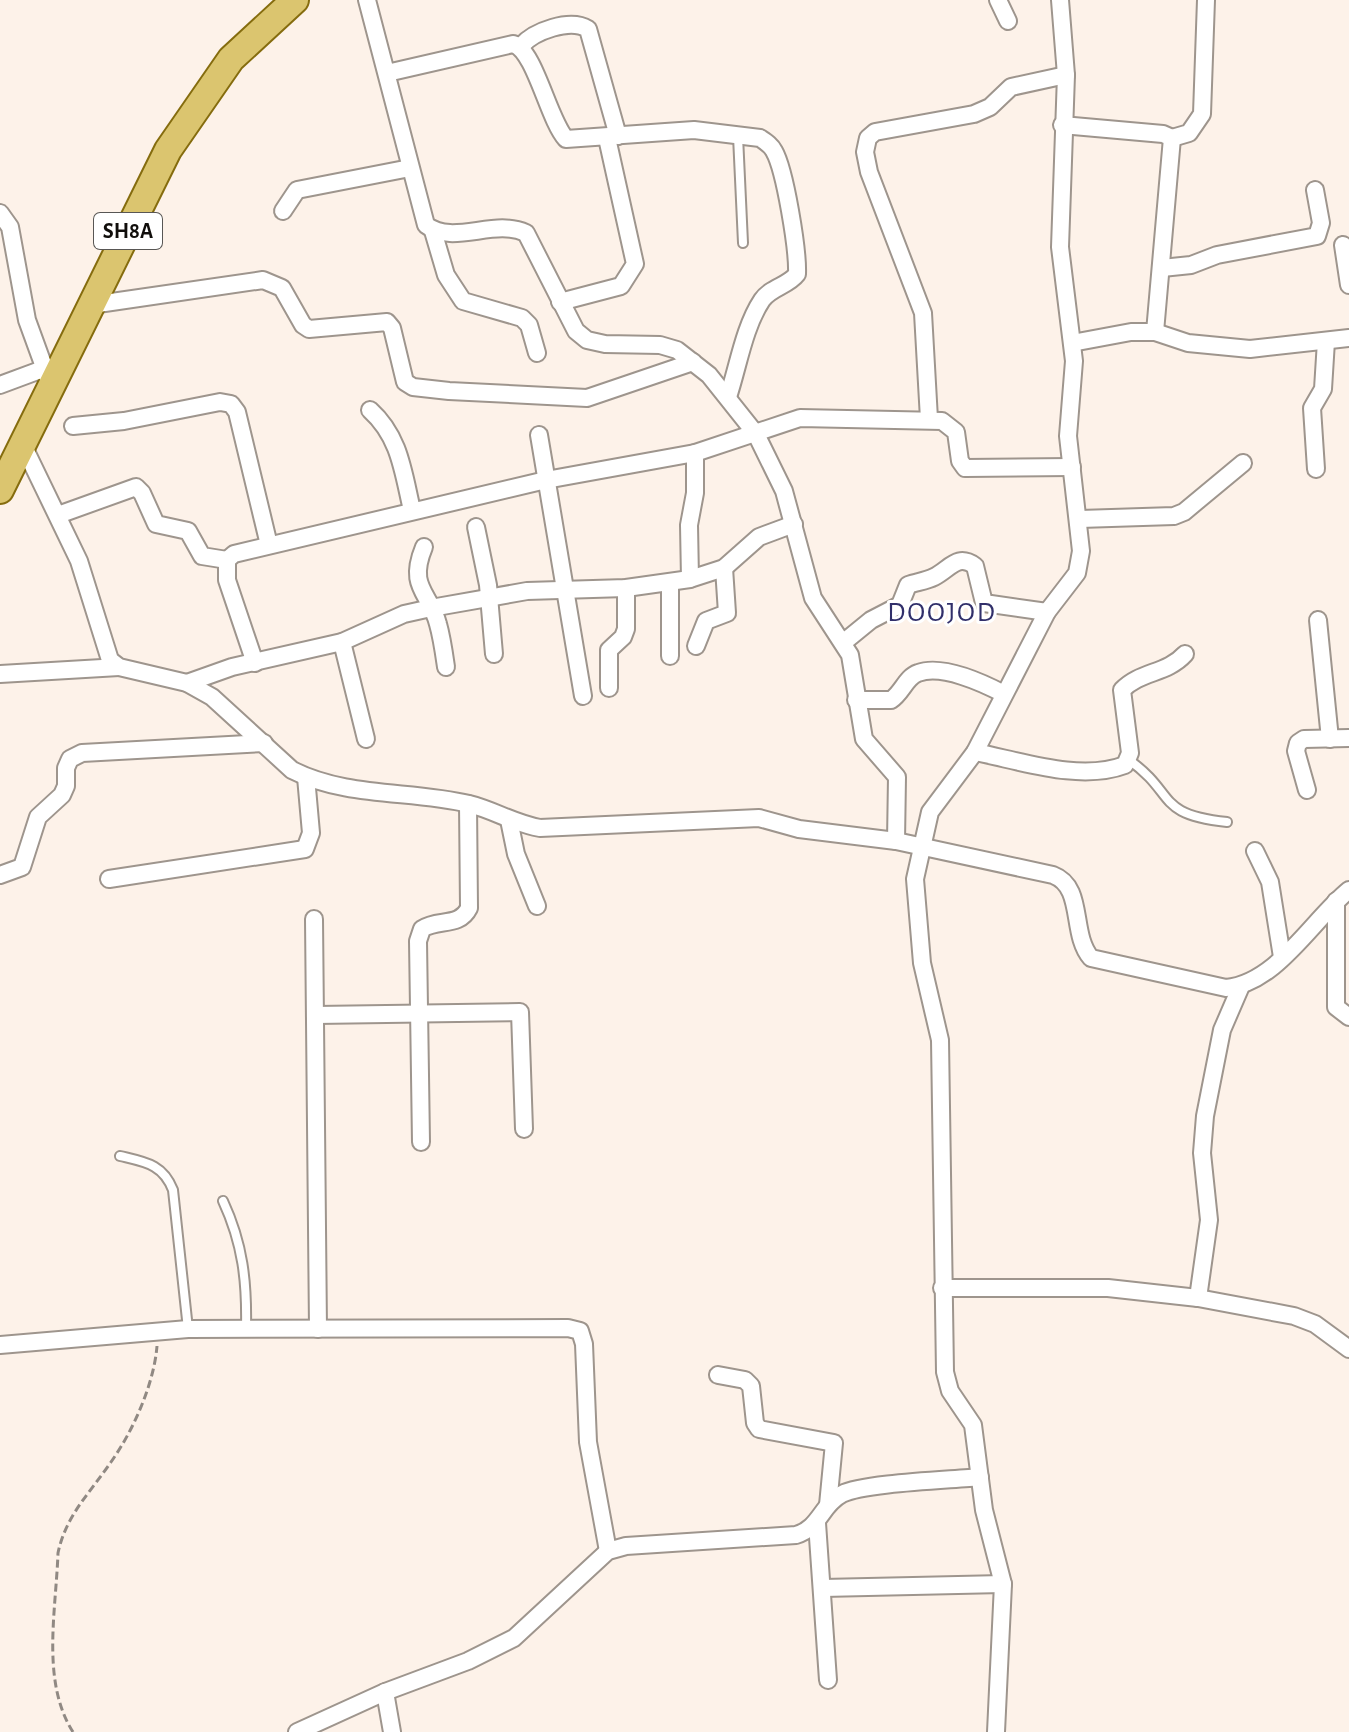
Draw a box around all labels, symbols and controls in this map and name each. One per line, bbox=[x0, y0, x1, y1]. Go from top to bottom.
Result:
road number: SH8A bbox=[94, 213, 162, 249]
district label: DOOJOD bbox=[887, 599, 997, 627]

